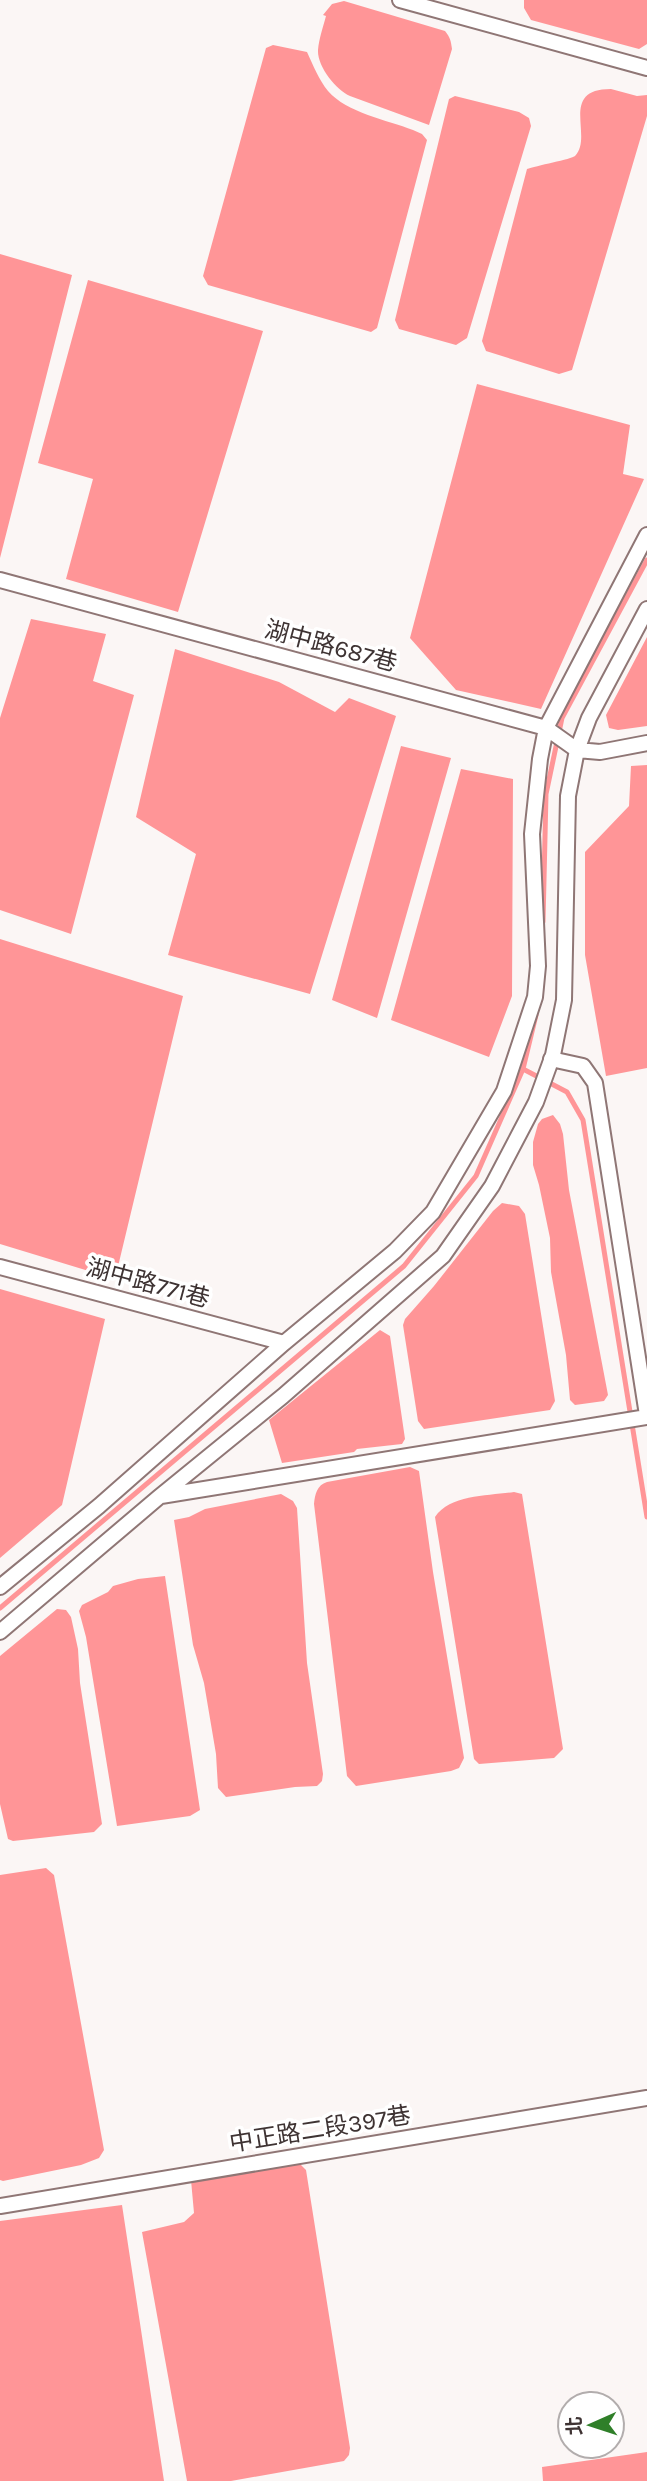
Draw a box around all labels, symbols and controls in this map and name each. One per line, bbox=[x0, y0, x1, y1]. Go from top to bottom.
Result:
street label: 湖中路687巷 bbox=[262, 615, 400, 677]
street label: 湖中路771巷 bbox=[83, 1253, 213, 1313]
street label: 中正路二段397巷 bbox=[227, 2101, 413, 2157]
north arrow bbox=[556, 2390, 626, 2460]
text: 北 bbox=[564, 2416, 587, 2436]

